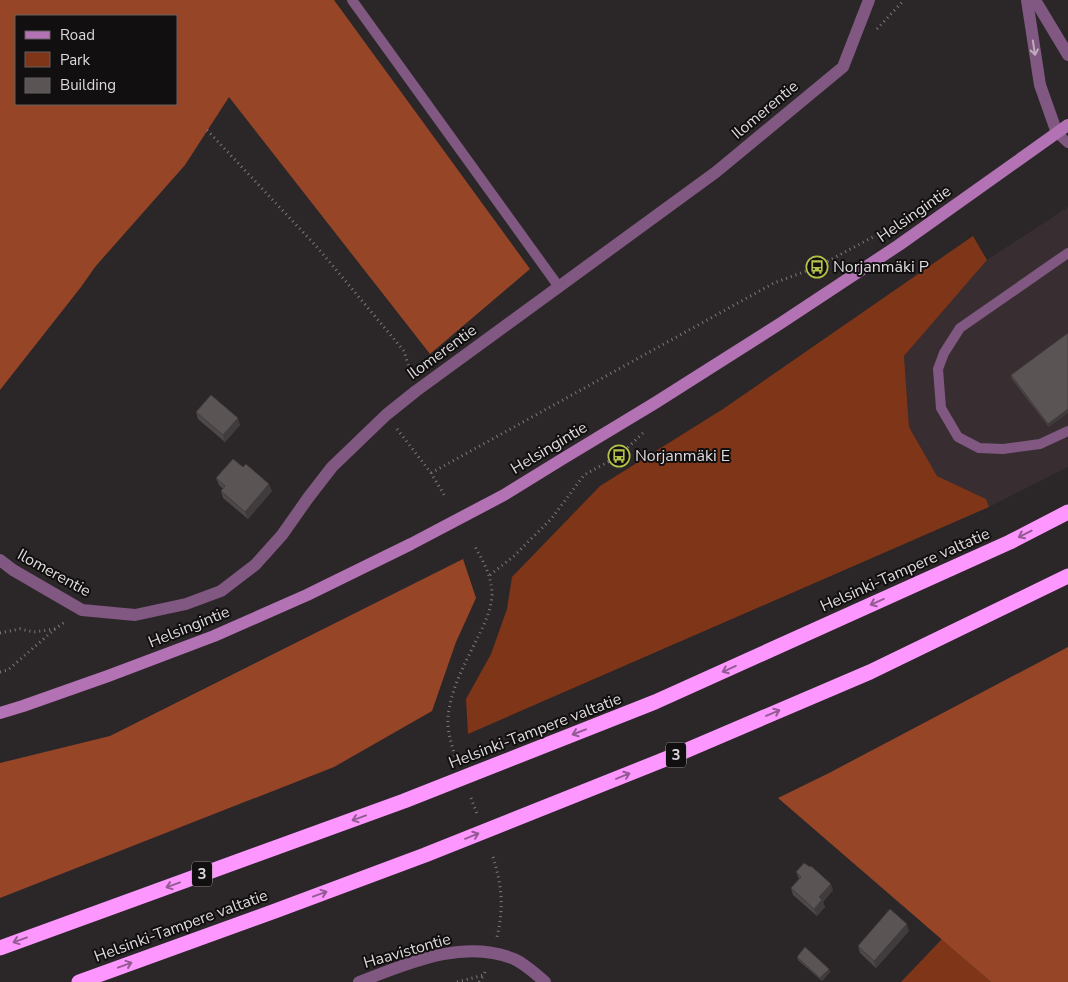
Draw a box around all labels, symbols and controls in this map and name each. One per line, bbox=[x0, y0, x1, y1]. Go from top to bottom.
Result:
legend bbox=[15, 15, 178, 105]
text: Road bbox=[60, 25, 95, 45]
one-way arrow bbox=[1030, 40, 1040, 56]
text: Park bbox=[60, 50, 90, 70]
text: Building bbox=[60, 75, 116, 95]
street label: Ilomerentie bbox=[727, 76, 803, 144]
street label: Helsingintie bbox=[873, 180, 955, 248]
bus stop icon: Norjanmäki P bbox=[805, 255, 829, 279]
place label: Norjanmäki P bbox=[833, 256, 929, 278]
street label: Ilomerentie bbox=[403, 319, 481, 385]
street label: Helsingintie bbox=[507, 416, 591, 480]
bus stop icon: Norjanmäki E bbox=[607, 444, 631, 468]
place label: Norjanmäki E bbox=[635, 445, 730, 467]
street label: Helsinki-Tampere valtatie bbox=[817, 523, 993, 617]
one-way arrow bbox=[1017, 529, 1032, 539]
street label: Ilomerentie bbox=[13, 544, 95, 602]
one-way arrow bbox=[870, 598, 885, 607]
street label: Helsingintie bbox=[145, 601, 233, 653]
one-way arrow bbox=[722, 665, 737, 674]
street label: Helsinki-Tampere valtatie bbox=[445, 688, 625, 774]
one-way arrow bbox=[765, 708, 780, 718]
one-way arrow bbox=[572, 728, 587, 737]
road number: 3 bbox=[666, 742, 686, 768]
one-way arrow bbox=[615, 771, 630, 780]
one-way arrow bbox=[351, 814, 367, 823]
one-way arrow bbox=[464, 831, 479, 840]
road number: 3 bbox=[192, 862, 212, 886]
one-way arrow bbox=[166, 881, 181, 890]
street label: Helsinki-Tampere valtatie bbox=[91, 884, 271, 968]
one-way arrow bbox=[312, 889, 328, 898]
street label: Haavistontie bbox=[361, 928, 453, 974]
one-way arrow bbox=[13, 936, 28, 945]
one-way arrow bbox=[116, 960, 132, 969]

